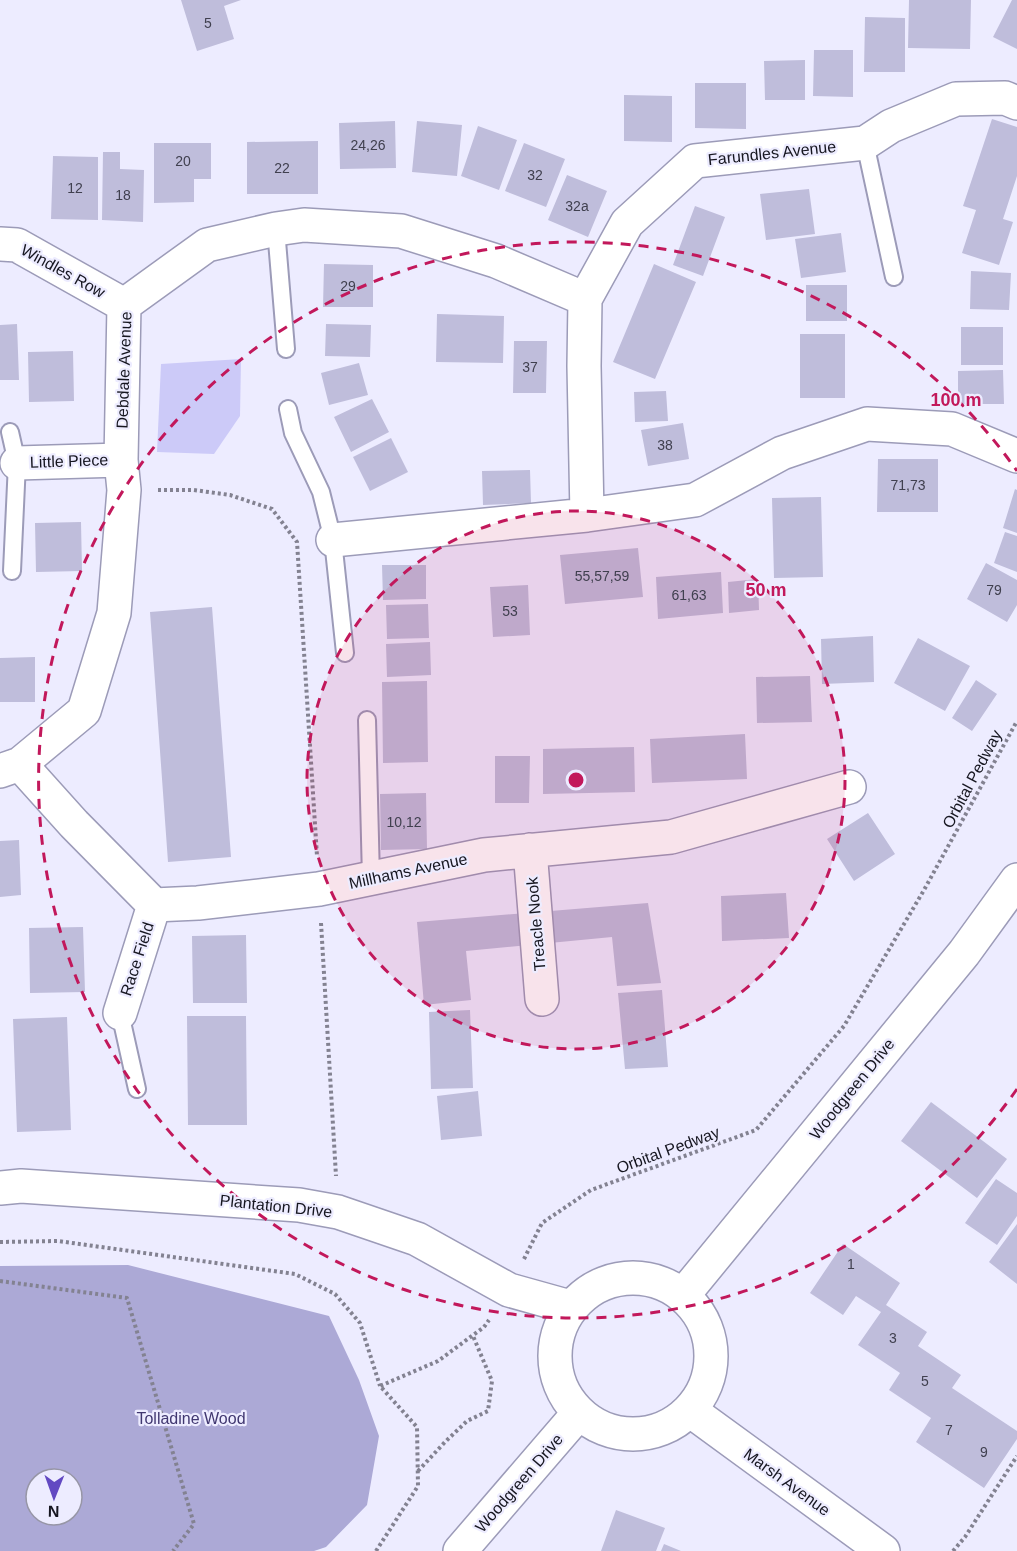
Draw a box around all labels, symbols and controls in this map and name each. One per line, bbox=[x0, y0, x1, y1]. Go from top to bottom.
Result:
house number: 5 bbox=[204, 15, 212, 31]
house number: 24,26 bbox=[350, 137, 386, 153]
street label: Farundles Avenue bbox=[707, 138, 837, 168]
house number: 20 bbox=[175, 153, 191, 169]
house number: 22 bbox=[274, 160, 290, 176]
house number: 32 bbox=[527, 167, 543, 183]
house number: 12 bbox=[67, 180, 83, 196]
house number: 18 bbox=[115, 187, 131, 203]
house number: 32a bbox=[565, 198, 589, 214]
street label: Windles Row bbox=[18, 241, 108, 301]
house number: 29 bbox=[340, 278, 356, 294]
street label: Debdale Avenue bbox=[113, 311, 135, 429]
house number: 37 bbox=[522, 359, 538, 375]
text: 100 m bbox=[930, 390, 982, 410]
house number: 38 bbox=[657, 437, 673, 453]
street label: Little Piece bbox=[30, 451, 109, 471]
house number: 71,73 bbox=[890, 477, 926, 493]
house number: 55,57,59 bbox=[575, 568, 629, 584]
text: 50 m bbox=[745, 580, 787, 600]
house number: 79 bbox=[986, 582, 1002, 598]
house number: 61,63 bbox=[671, 587, 707, 603]
house number: 53 bbox=[502, 603, 518, 619]
street label: Orbital Pedway bbox=[939, 727, 1005, 831]
centre of rings bbox=[566, 770, 586, 790]
house number: 10,12 bbox=[386, 814, 422, 830]
street label: Millhams Avenue bbox=[347, 850, 469, 892]
street label: Treacle Nook bbox=[523, 875, 549, 972]
street label: Race Field bbox=[117, 920, 157, 998]
street label: Woodgreen Drive bbox=[806, 1035, 898, 1143]
street label: Orbital Pedway bbox=[614, 1123, 722, 1177]
street label: Plantation Drive bbox=[219, 1192, 333, 1220]
house number: 1 bbox=[847, 1256, 855, 1272]
house number: 3 bbox=[889, 1330, 897, 1346]
house number: 5 bbox=[921, 1373, 929, 1389]
park label: Tolladine Wood bbox=[136, 1410, 246, 1427]
house number: 7 bbox=[945, 1422, 953, 1438]
street label: Woodgreen Drive bbox=[472, 1430, 566, 1535]
house number: 9 bbox=[980, 1444, 988, 1460]
street label: Marsh Avenue bbox=[741, 1445, 833, 1519]
north arrow bbox=[24, 1467, 84, 1527]
text: N bbox=[48, 1503, 60, 1520]

